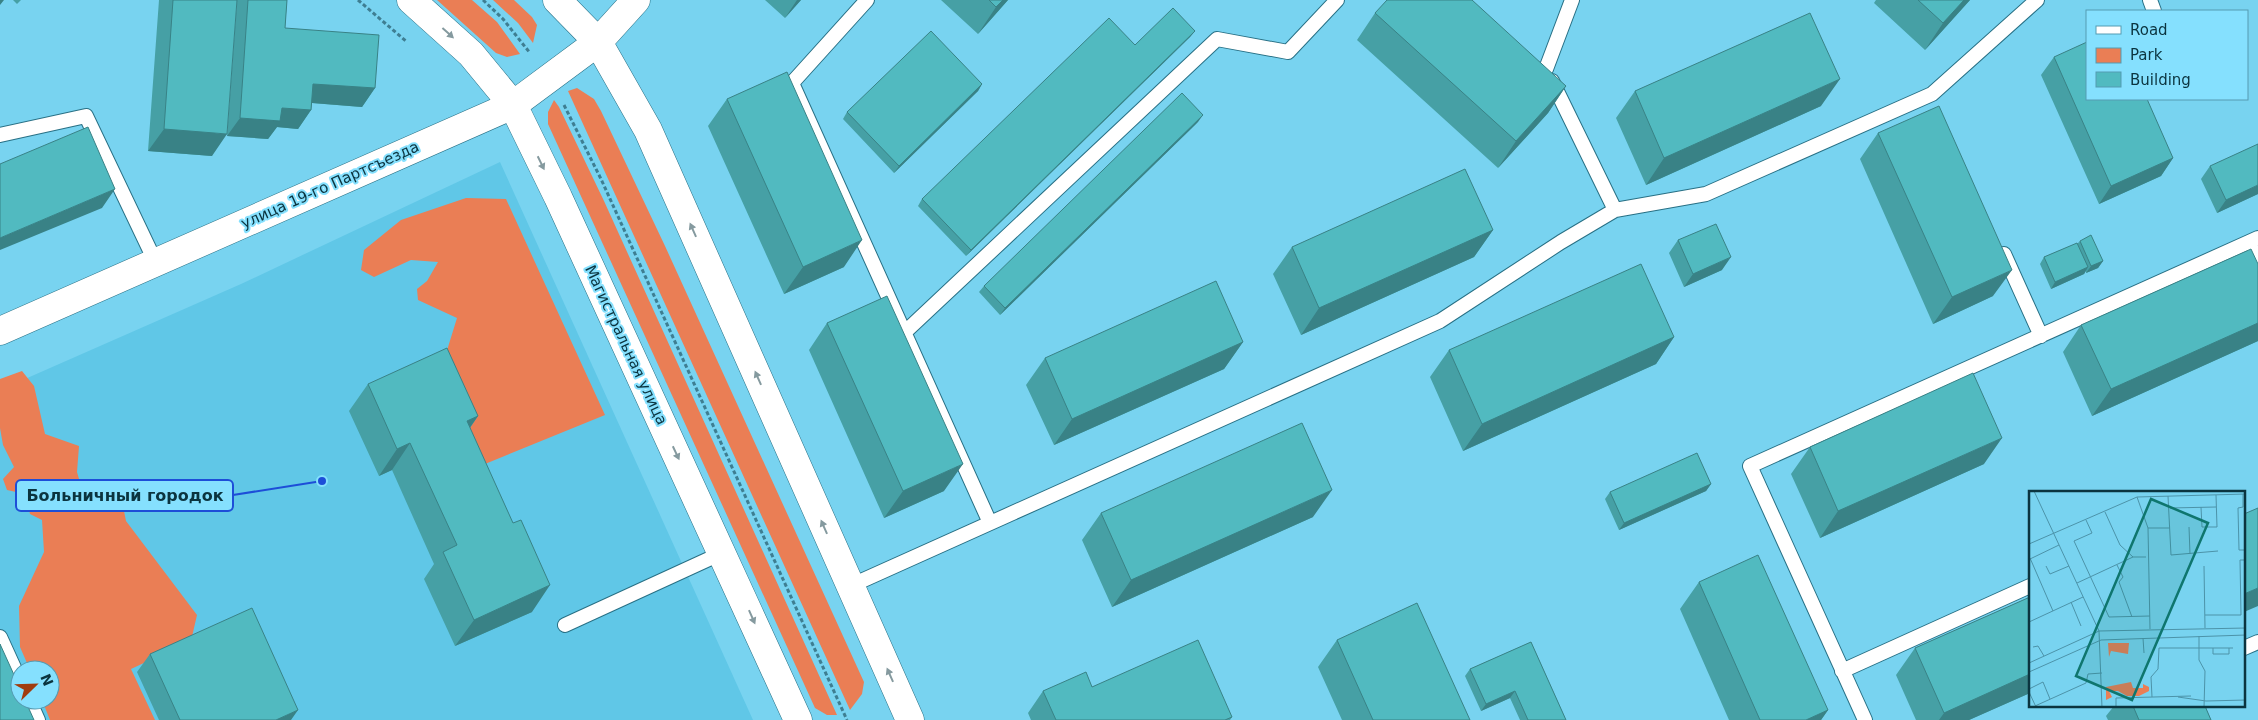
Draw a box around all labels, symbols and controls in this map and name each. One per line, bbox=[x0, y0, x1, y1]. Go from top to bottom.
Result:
legend bbox=[2086, 10, 2248, 100]
text: Road bbox=[2130, 21, 2168, 39]
one-way arrow bbox=[441, 27, 453, 39]
text: Park bbox=[2130, 46, 2163, 64]
text: Building bbox=[2130, 71, 2191, 89]
street label: улица 19-го Партсъезда bbox=[238, 138, 422, 232]
one-way arrow bbox=[538, 156, 546, 170]
one-way arrow bbox=[688, 223, 696, 237]
street label: Магистральная улица bbox=[581, 262, 671, 428]
one-way arrow bbox=[754, 371, 762, 385]
one-way arrow bbox=[672, 446, 680, 460]
callout: Больничный городок bbox=[16, 480, 233, 511]
text: Больничный городок bbox=[26, 486, 224, 505]
inset map bbox=[2029, 491, 2246, 708]
one-way arrow bbox=[820, 520, 828, 534]
one-way arrow bbox=[748, 610, 756, 624]
north arrow bbox=[10, 660, 60, 710]
one-way arrow bbox=[885, 668, 893, 682]
text: N bbox=[37, 671, 57, 688]

